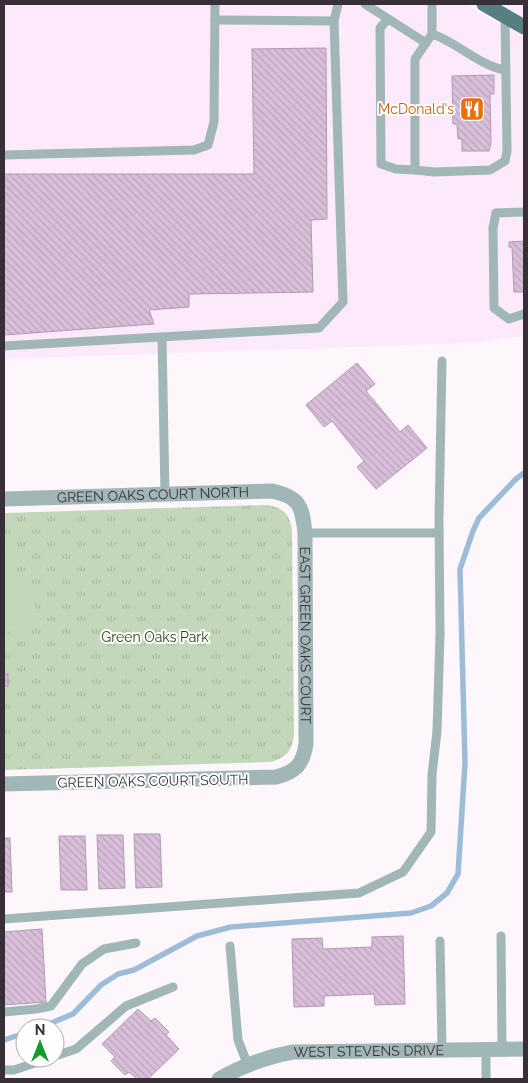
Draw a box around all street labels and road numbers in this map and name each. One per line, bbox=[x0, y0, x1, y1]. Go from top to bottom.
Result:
street label: GREEN OAKS COURT NORTH bbox=[57, 484, 249, 505]
street label: EAST GREEN OAKS COURT bbox=[297, 546, 314, 724]
street label: GREEN OAKS COURT SOUTH bbox=[57, 771, 249, 791]
street label: WEST STEVENS DRIVE bbox=[293, 1042, 444, 1060]

